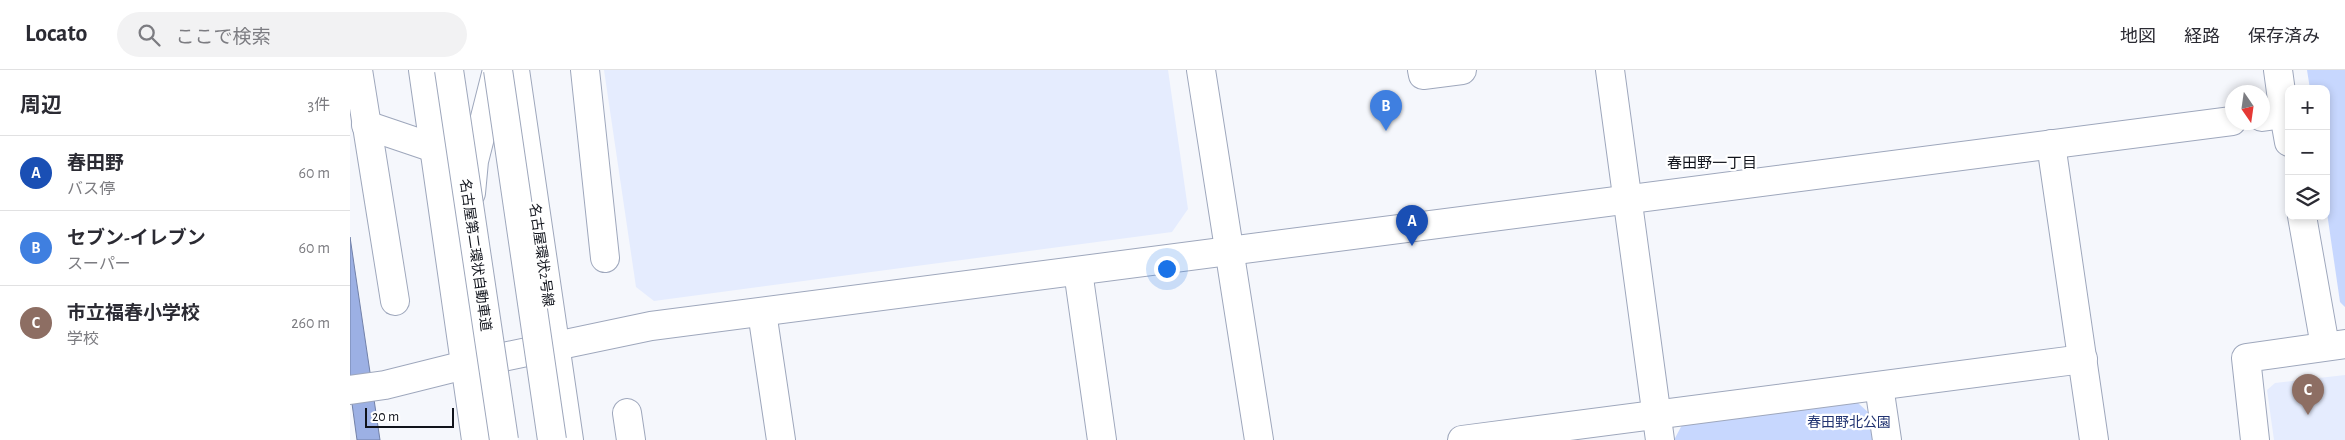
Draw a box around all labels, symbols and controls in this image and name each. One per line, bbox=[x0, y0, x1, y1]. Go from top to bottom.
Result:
search box bbox=[117, 12, 467, 57]
icon: search bbox=[135, 21, 163, 49]
text: Locato bbox=[25, 22, 87, 46]
text: ここで検索 bbox=[175, 28, 270, 47]
text: 地図 bbox=[2120, 28, 2156, 46]
text: 経路 bbox=[2184, 28, 2220, 46]
text: 保存済み bbox=[2248, 28, 2320, 46]
north arrow bbox=[2225, 85, 2270, 130]
map controls bbox=[2285, 85, 2330, 220]
button: + bbox=[2285, 85, 2330, 130]
pin: B bbox=[1370, 90, 1402, 131]
text: 周辺 bbox=[20, 95, 62, 116]
text: 3件 bbox=[307, 97, 330, 113]
button: − bbox=[2285, 130, 2330, 175]
text: 春田野 bbox=[67, 154, 124, 173]
district label: 春田野一丁目 bbox=[1667, 155, 1757, 171]
text: A bbox=[31, 165, 41, 181]
text: 60 m bbox=[299, 165, 330, 181]
button: layers bbox=[2285, 175, 2330, 220]
street label: 名古屋第二環状自動車道 bbox=[457, 178, 495, 332]
text: バス停 bbox=[67, 181, 115, 197]
street label: 名古屋環状2号線 bbox=[527, 202, 557, 308]
pin: A bbox=[1396, 205, 1428, 246]
text: セブン-イレブン bbox=[67, 229, 206, 248]
text: B bbox=[31, 240, 41, 256]
text: 60 m bbox=[299, 240, 330, 256]
text: スーパー bbox=[67, 256, 131, 272]
your location bbox=[1154, 256, 1180, 282]
text: 市立福春小学校 bbox=[67, 304, 200, 323]
text: C bbox=[32, 315, 40, 331]
text: 260 m bbox=[291, 315, 330, 331]
text: 学校 bbox=[67, 331, 99, 347]
pin: C bbox=[2292, 374, 2324, 415]
scale bar bbox=[365, 405, 454, 428]
text: 20 m bbox=[372, 410, 399, 424]
park label: 春田野北公園 bbox=[1807, 414, 1891, 430]

